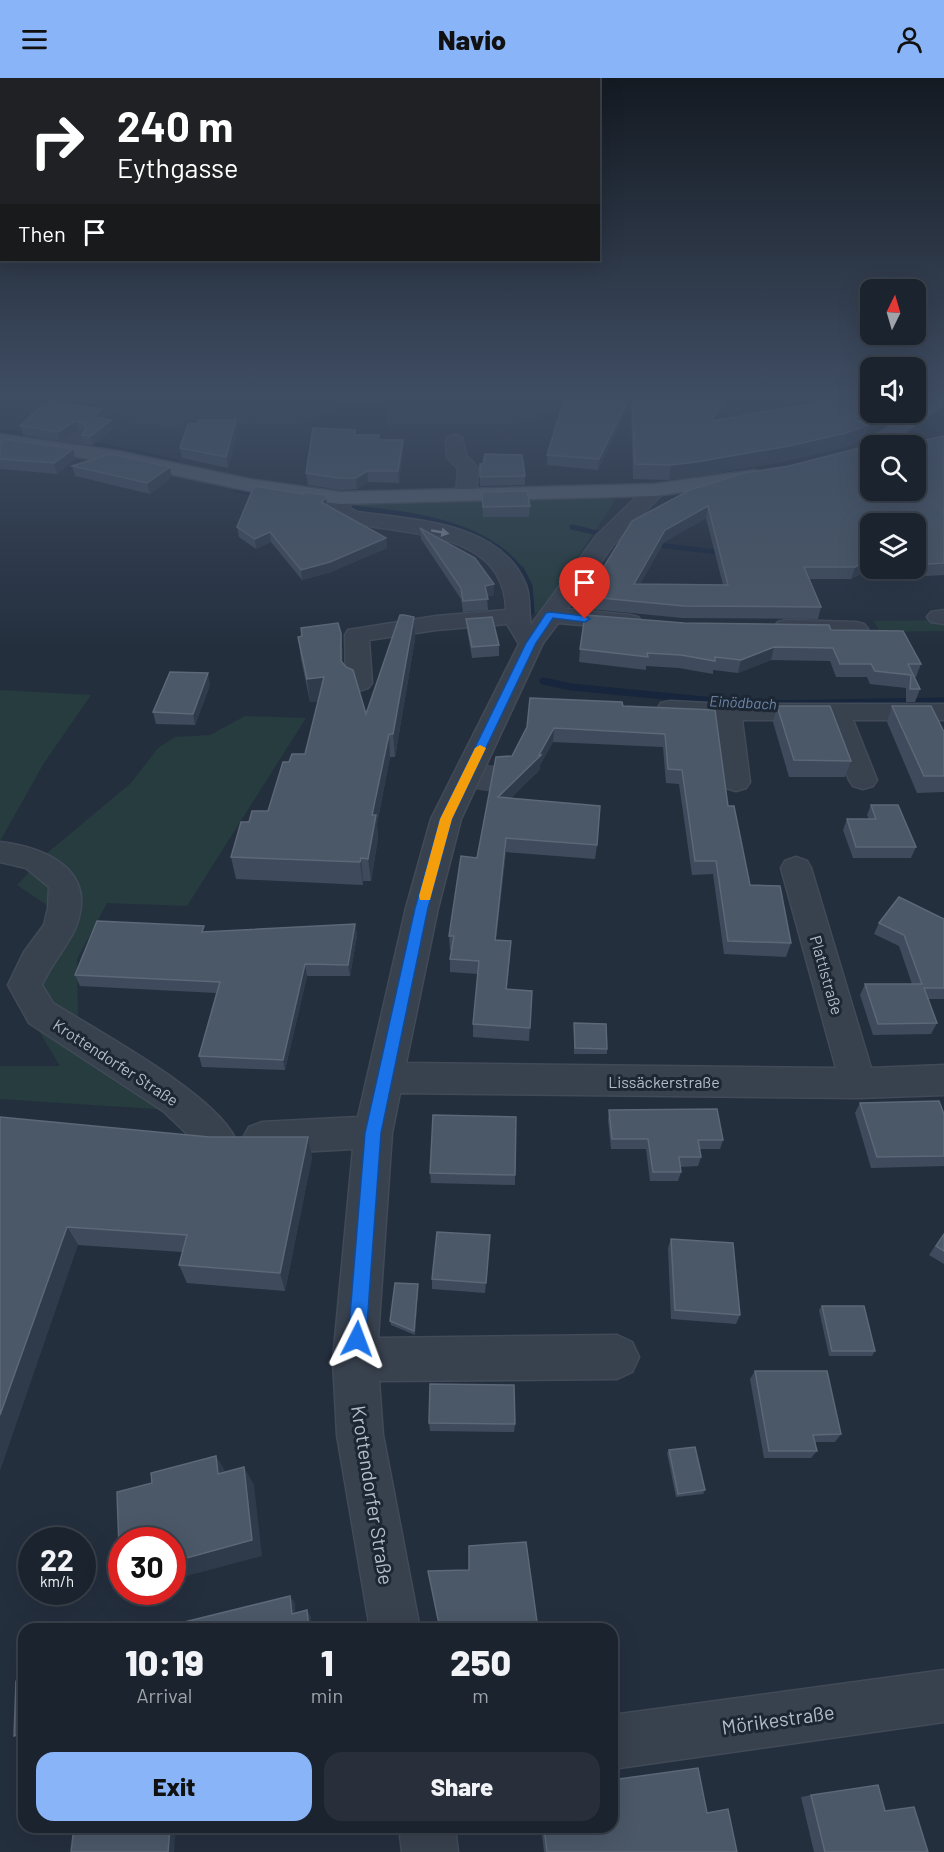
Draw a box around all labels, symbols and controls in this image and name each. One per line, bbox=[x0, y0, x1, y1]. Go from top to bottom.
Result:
icon: menu bbox=[18, 23, 51, 56]
text: Navio bbox=[438, 23, 506, 55]
icon: person bbox=[893, 23, 926, 56]
text: 240 m bbox=[117, 100, 233, 150]
icon: right bbox=[18, 102, 96, 180]
text: Eythgasse bbox=[117, 151, 238, 183]
icon: arrive bbox=[78, 216, 111, 249]
text: Then bbox=[18, 220, 66, 246]
north arrow bbox=[860, 279, 926, 345]
map controls bbox=[860, 279, 926, 579]
button: sound bbox=[860, 357, 926, 423]
button: search bbox=[860, 435, 926, 501]
button: layers bbox=[860, 513, 926, 579]
one-way arrow bbox=[431, 528, 450, 537]
pin bbox=[559, 557, 610, 619]
icon: arrive bbox=[568, 566, 601, 599]
water label: Einödbach bbox=[709, 691, 777, 713]
street label: Plattlstraße bbox=[807, 933, 847, 1017]
street label: Krottendorfer Straße bbox=[50, 1014, 182, 1110]
street label: Lissäckerstraße bbox=[608, 1072, 720, 1091]
position arrow bbox=[325, 1307, 389, 1371]
street label: Krottendorfer Straße bbox=[347, 1404, 399, 1586]
speed limit sign: 30 bbox=[108, 1527, 186, 1605]
text: 22 bbox=[40, 1541, 74, 1577]
text: km/h bbox=[40, 1572, 74, 1590]
text: 10:19 bbox=[125, 1640, 204, 1683]
text: 1 bbox=[321, 1640, 333, 1683]
text: 250 bbox=[450, 1640, 511, 1683]
text: Arrival bbox=[136, 1683, 192, 1707]
text: min bbox=[311, 1683, 343, 1707]
text: m bbox=[472, 1683, 489, 1707]
street label: Mörikestraße bbox=[720, 1699, 836, 1739]
button: Exit bbox=[36, 1752, 312, 1821]
button: Share bbox=[324, 1752, 600, 1821]

